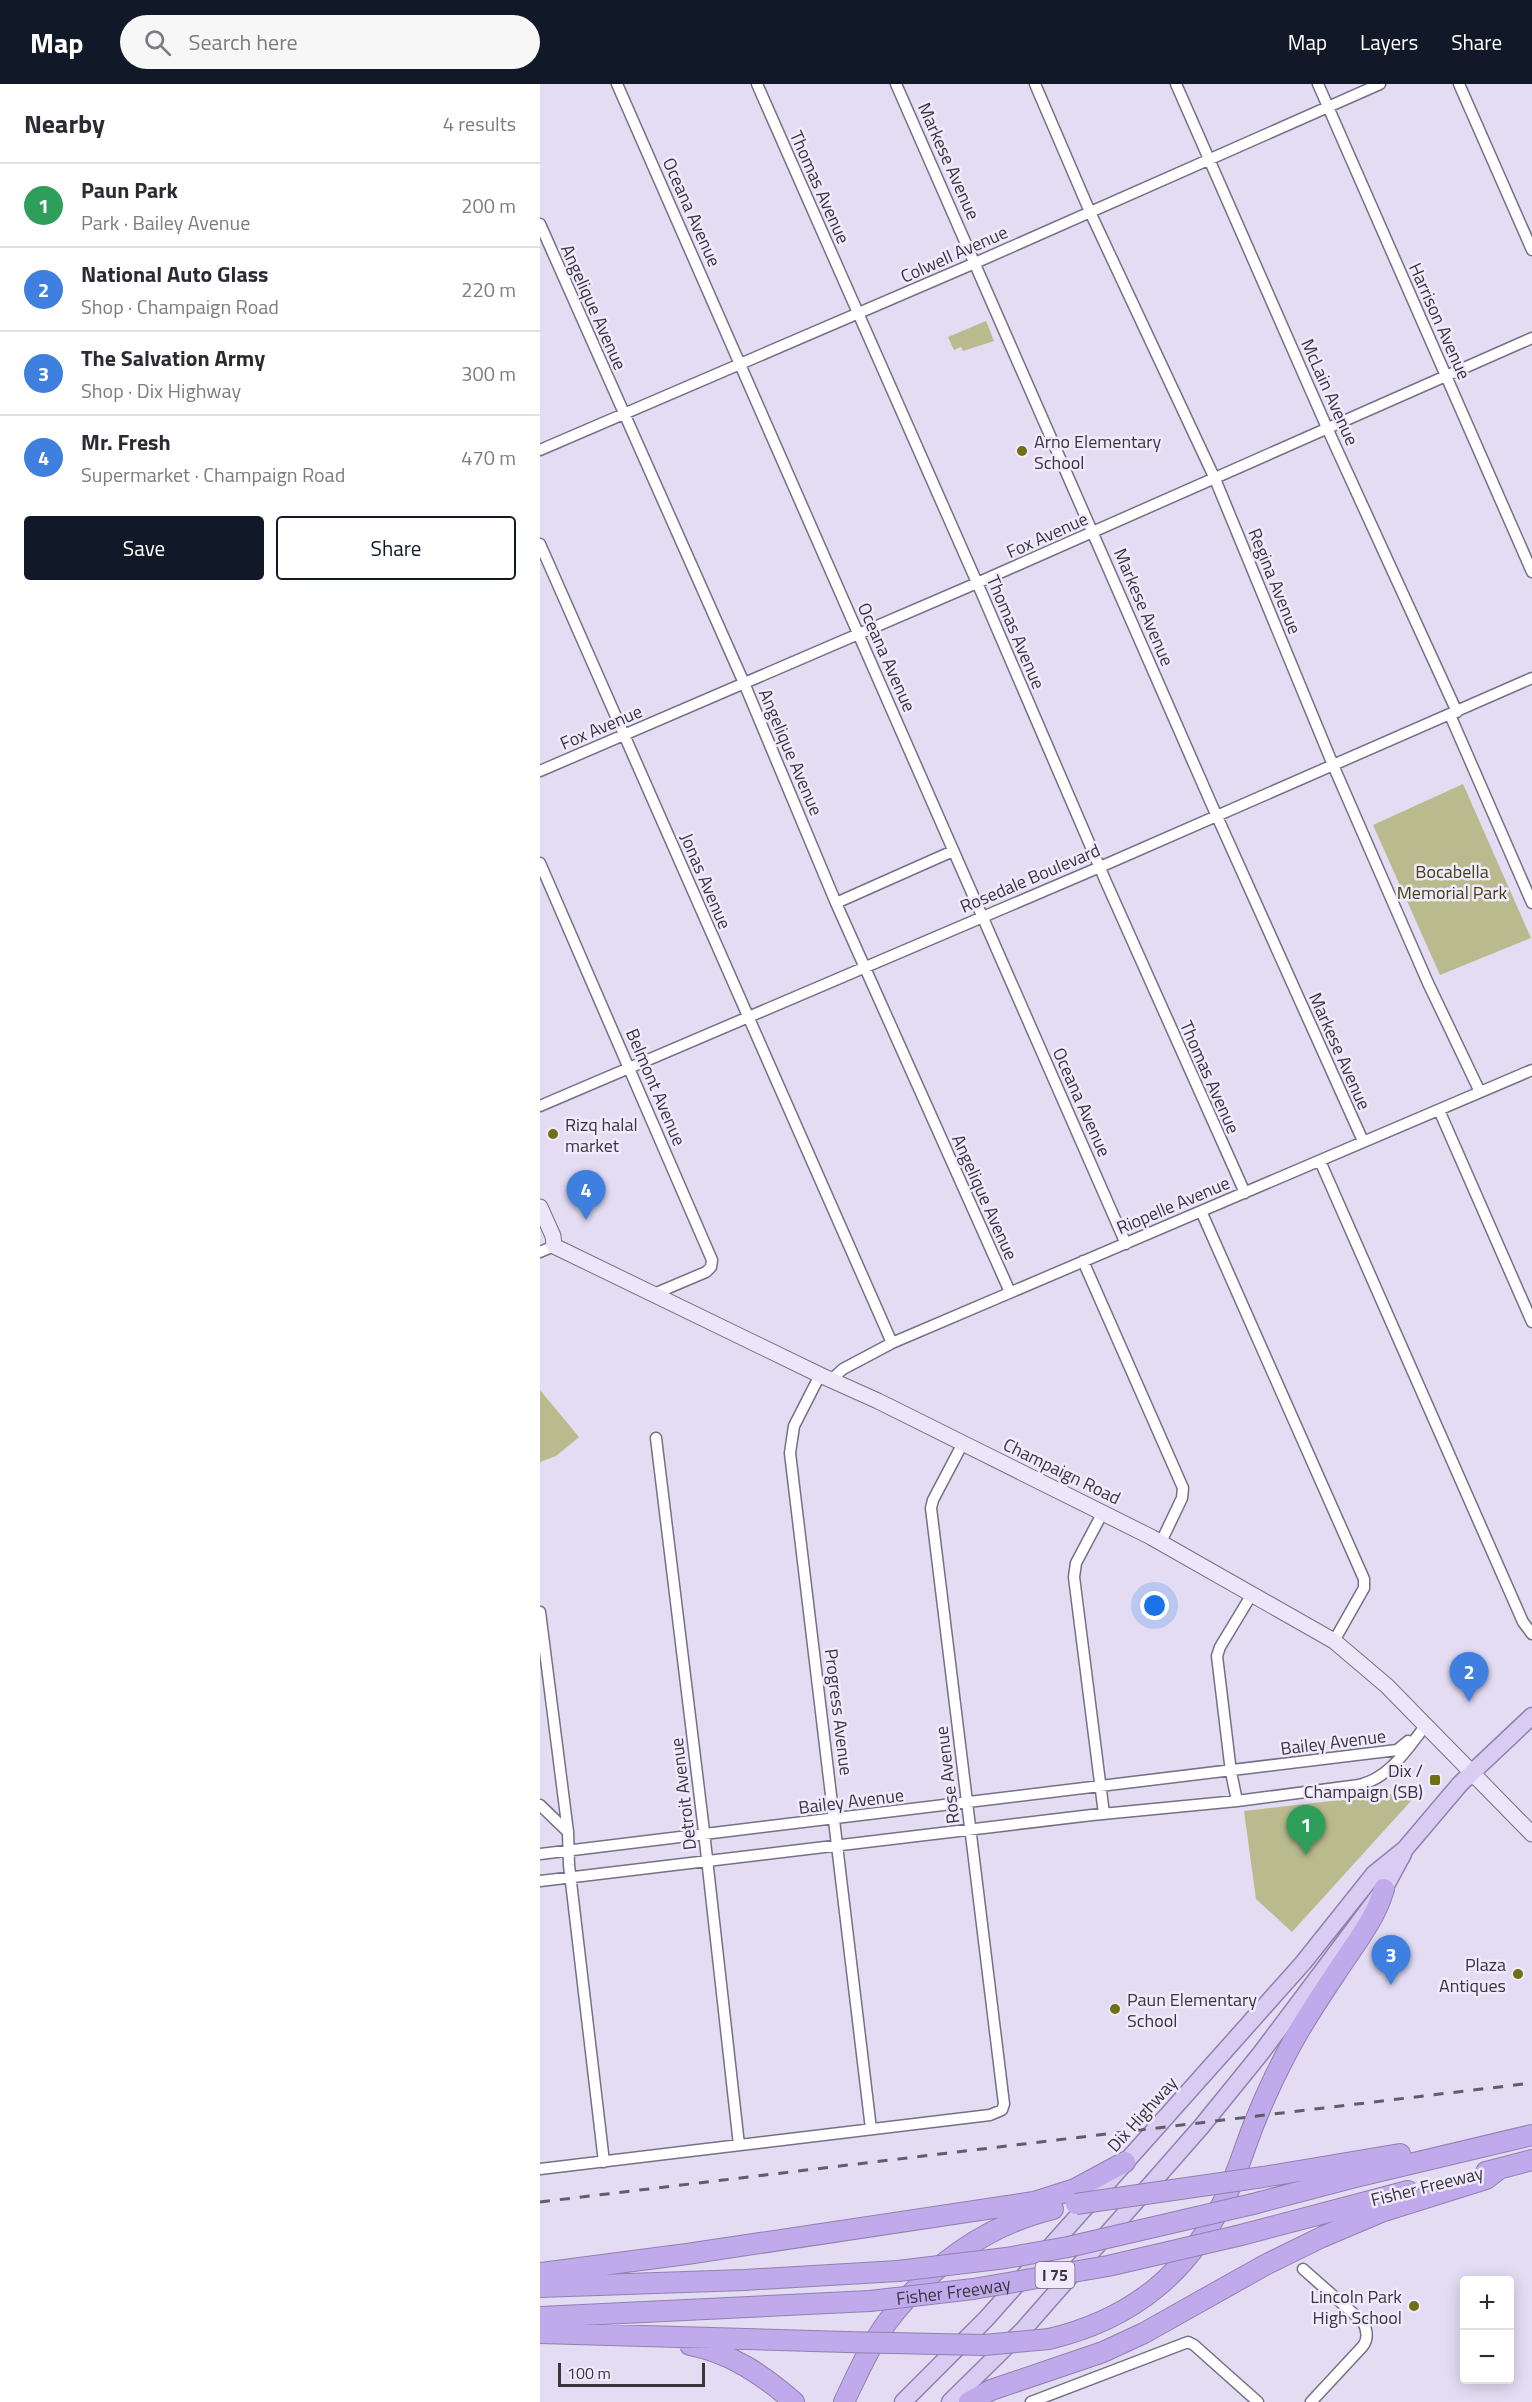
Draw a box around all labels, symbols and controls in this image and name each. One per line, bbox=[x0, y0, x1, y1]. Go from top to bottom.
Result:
search box bbox=[120, 15, 540, 69]
text: Map bbox=[30, 21, 84, 64]
text: Search here bbox=[189, 25, 298, 59]
icon: search bbox=[141, 26, 174, 59]
text: Map bbox=[1288, 26, 1327, 58]
text: Layers bbox=[1360, 26, 1418, 58]
text: Share bbox=[1451, 26, 1502, 58]
street label: Markese Avenue bbox=[911, 98, 987, 224]
text: Nearby bbox=[24, 104, 105, 143]
text: 4 results bbox=[443, 108, 516, 139]
street label: Thomas Avenue bbox=[783, 126, 857, 248]
street label: Oceana Avenue bbox=[656, 153, 728, 271]
text: Paun Park bbox=[81, 173, 178, 207]
text: 1 bbox=[38, 190, 49, 221]
text: 200 m bbox=[461, 190, 516, 221]
text: Park · Bailey Avenue bbox=[81, 207, 250, 238]
street label: Colwell Avenue bbox=[896, 218, 1012, 290]
street label: Angelique Avenue bbox=[554, 240, 634, 374]
text: National Auto Glass bbox=[81, 257, 268, 291]
street label: Harrison Avenue bbox=[1402, 258, 1478, 384]
text: 2 bbox=[38, 274, 49, 305]
text: 220 m bbox=[461, 274, 516, 305]
text: Shop · Champaign Road bbox=[81, 291, 279, 322]
street label: McLain Avenue bbox=[1294, 334, 1366, 450]
text: The Salvation Army bbox=[81, 341, 265, 375]
text: 3 bbox=[38, 358, 49, 389]
text: 300 m bbox=[461, 358, 516, 389]
text: Shop · Dix Highway bbox=[81, 375, 241, 406]
text: Mr. Fresh bbox=[81, 425, 171, 459]
place label: Arno Elementary School bbox=[1034, 428, 1162, 476]
text: 4 bbox=[38, 442, 49, 473]
text: 470 m bbox=[461, 442, 516, 473]
marker: Arno Elementary School bbox=[1015, 444, 1029, 458]
text: Supermarket · Champaign Road bbox=[81, 459, 345, 490]
street label: Fox Avenue bbox=[1002, 505, 1092, 565]
button: Save bbox=[24, 516, 264, 580]
button: Share bbox=[276, 516, 516, 580]
street label: Regina Avenue bbox=[1241, 524, 1309, 638]
street label: Markese Avenue bbox=[1107, 544, 1181, 670]
street label: Thomas Avenue bbox=[980, 571, 1052, 693]
street label: Oceana Avenue bbox=[851, 598, 923, 716]
street label: Angelique Avenue bbox=[752, 684, 830, 820]
street label: Fox Avenue bbox=[556, 698, 646, 756]
street label: Jonas Avenue bbox=[674, 829, 738, 933]
street label: Rosedale Boulevard bbox=[956, 836, 1104, 920]
park label: Bocabella Memorial Park bbox=[1397, 858, 1508, 906]
street label: Markese Avenue bbox=[1302, 988, 1378, 1114]
street label: Thomas Avenue bbox=[1173, 1016, 1247, 1138]
street label: Belmont Avenue bbox=[619, 1024, 693, 1150]
street label: Oceana Avenue bbox=[1046, 1043, 1118, 1161]
place label: Rizq halal market bbox=[565, 1111, 638, 1159]
marker: Rizq halal market bbox=[546, 1127, 560, 1141]
street label: Angelique Avenue bbox=[945, 1130, 1025, 1264]
street label: Riopelle Avenue bbox=[1112, 1169, 1234, 1241]
pin: 4 bbox=[566, 1170, 606, 1220]
street label: Champaign Road bbox=[999, 1431, 1125, 1511]
your location bbox=[1140, 1591, 1169, 1620]
street label: Progress Avenue bbox=[818, 1647, 860, 1777]
pin: 2 bbox=[1450, 1652, 1488, 1702]
street label: Bailey Avenue bbox=[1279, 1722, 1387, 1762]
street label: Rose Avenue bbox=[928, 1725, 966, 1825]
street label: Detroit Avenue bbox=[663, 1736, 703, 1852]
place label: Dix / Champaign (SB) bbox=[1304, 1757, 1423, 1805]
marker: Dix / Champaign (SB) bbox=[1428, 1773, 1442, 1787]
street label: Bailey Avenue bbox=[797, 1781, 905, 1821]
pin: 1 bbox=[1286, 1806, 1326, 1855]
pin: 3 bbox=[1372, 1936, 1410, 1985]
place label: Plaza Antiques bbox=[1439, 1951, 1506, 1999]
marker: Plaza Antiques bbox=[1511, 1967, 1525, 1981]
place label: Paun Elementary School bbox=[1127, 1986, 1257, 2034]
marker: Paun Elementary School bbox=[1108, 2002, 1122, 2016]
street label: Dix Highway bbox=[1101, 2070, 1184, 2158]
street label: Fisher Freeway bbox=[1368, 2159, 1486, 2213]
road number: I 75 bbox=[1036, 2262, 1074, 2288]
street label: Fisher Freeway bbox=[895, 2269, 1013, 2311]
map controls bbox=[1460, 2276, 1514, 2384]
button: + bbox=[1460, 2276, 1514, 2330]
place label: Lincoln Park High School bbox=[1310, 2283, 1402, 2331]
marker: Lincoln Park High School bbox=[1407, 2299, 1421, 2313]
button: − bbox=[1460, 2330, 1514, 2384]
scale bar bbox=[558, 2360, 705, 2388]
text: 100 m bbox=[567, 2361, 611, 2385]

